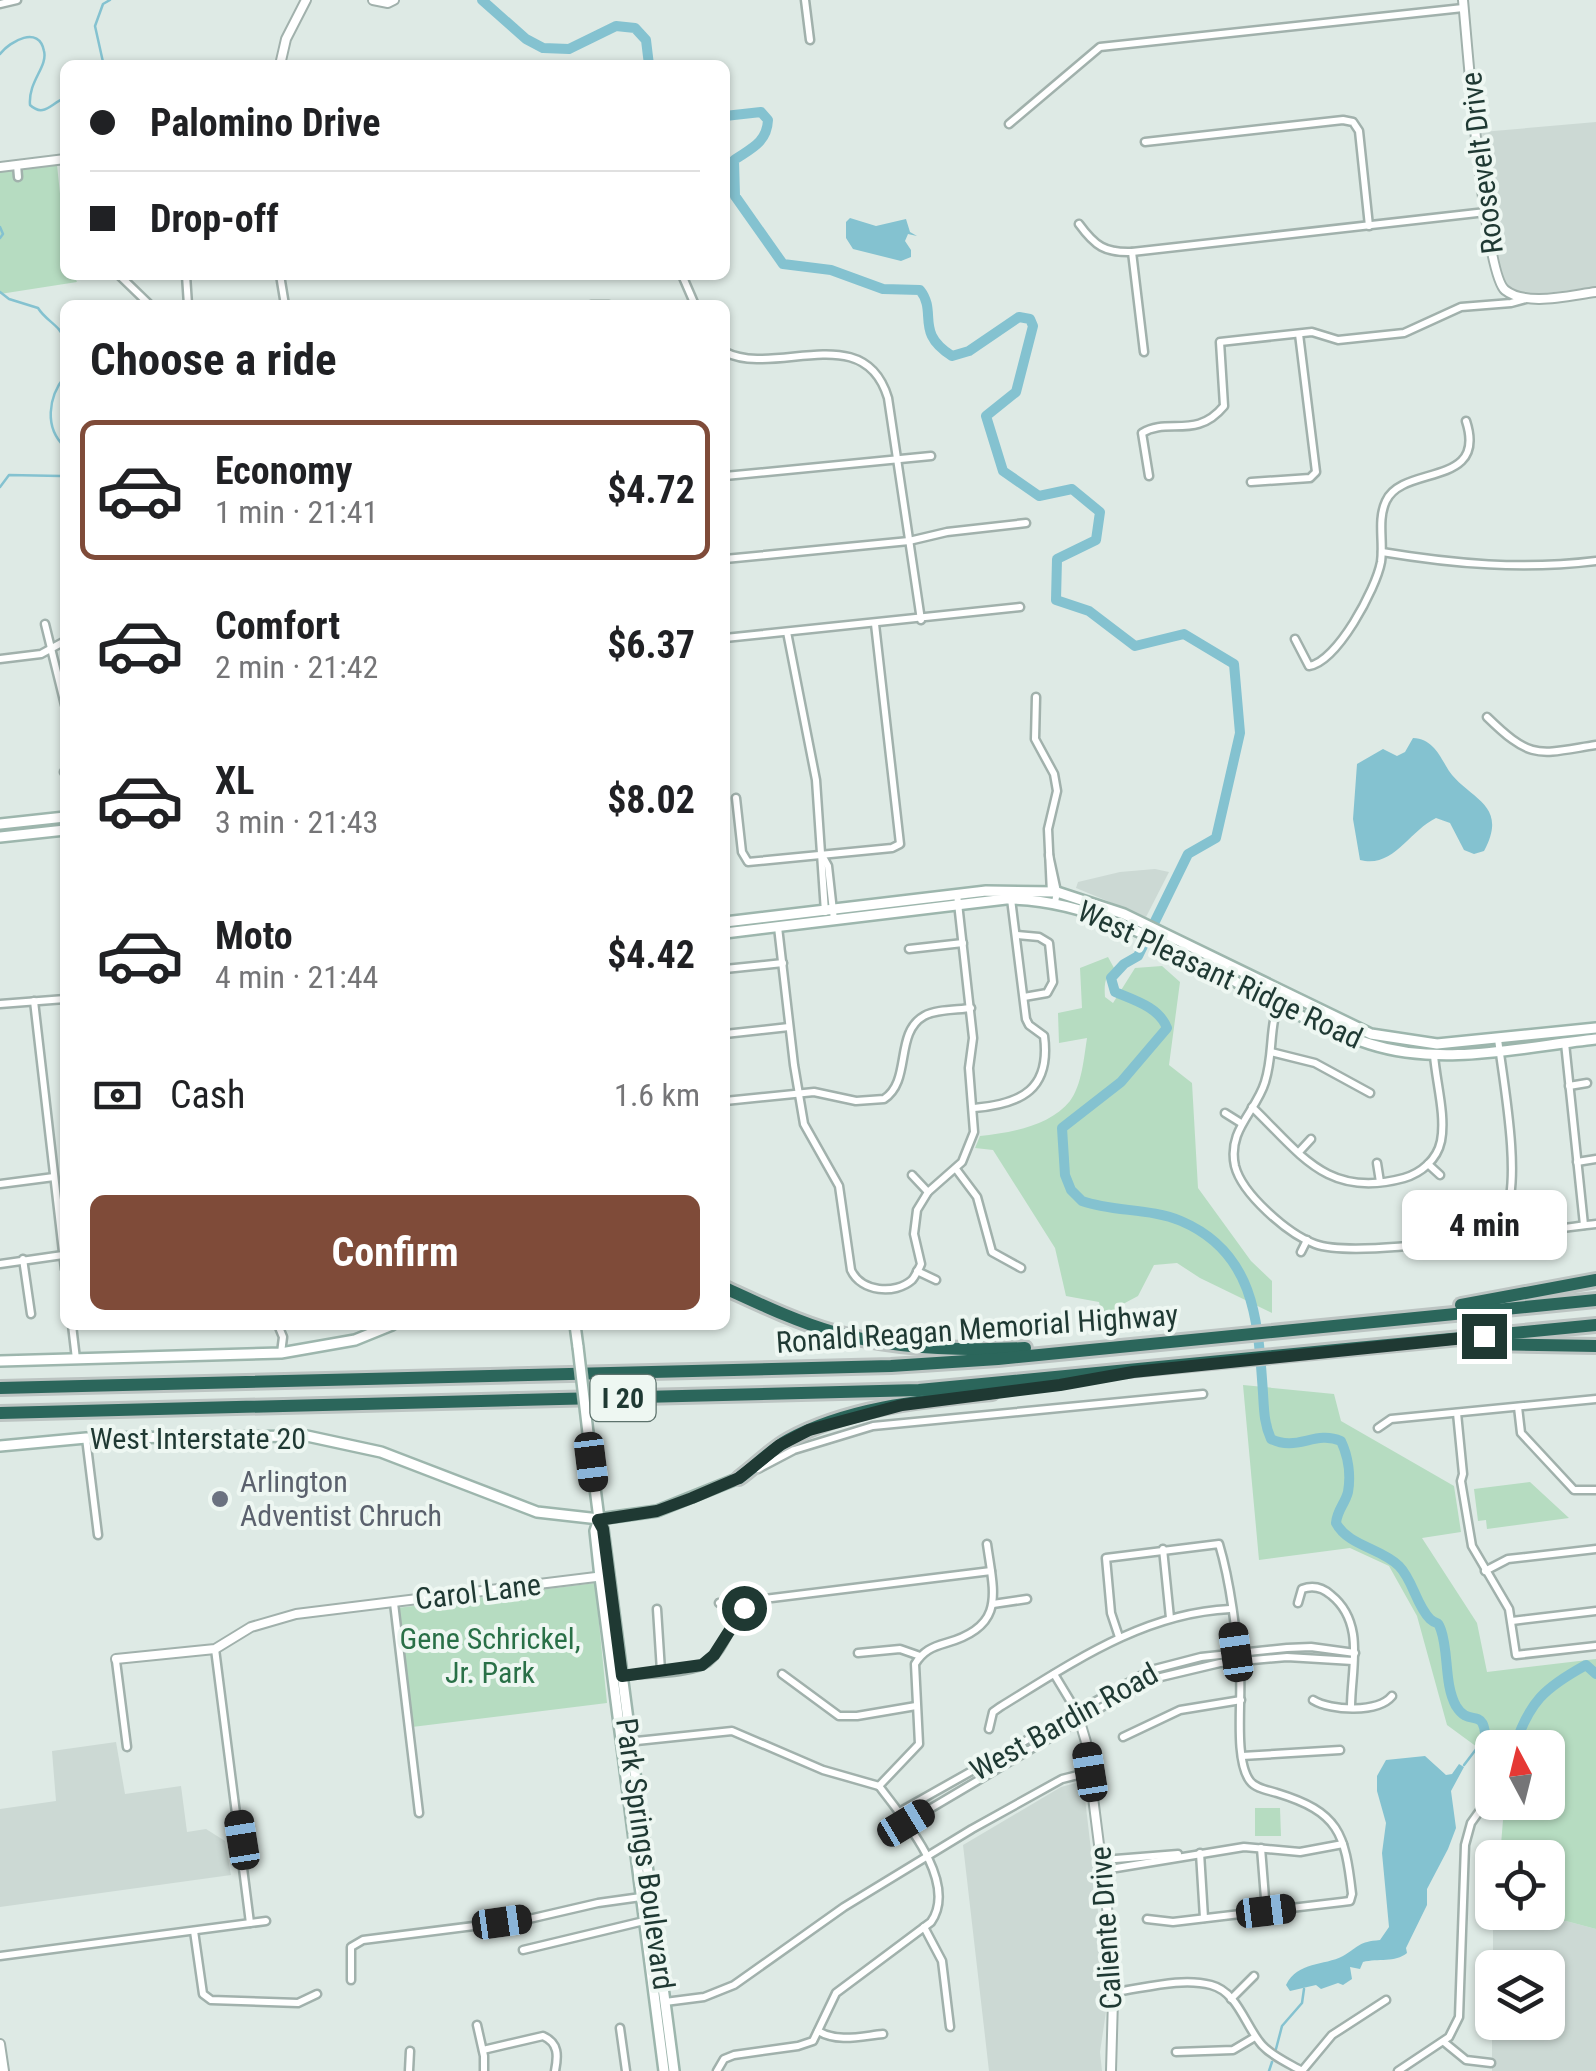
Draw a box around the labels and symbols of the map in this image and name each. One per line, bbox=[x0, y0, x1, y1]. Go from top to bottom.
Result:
street label: Roosevelt Drive bbox=[1453, 70, 1510, 256]
street label: West Pleasant Ridge Road bbox=[1072, 893, 1368, 1056]
callout: 4 min bbox=[1402, 1191, 1566, 1261]
street label: Ronald Reagan Memorial Highway bbox=[775, 1297, 1179, 1360]
route end bbox=[1462, 1314, 1507, 1359]
road number: I 20 bbox=[590, 1375, 656, 1421]
street label: West Interstate 20 bbox=[90, 1421, 306, 1456]
car bbox=[572, 1430, 610, 1494]
place label: Arlington Adventist Chruch bbox=[240, 1464, 442, 1533]
marker: Arlington Adventist Chruch bbox=[209, 1488, 231, 1510]
street label: Carol Lane bbox=[413, 1566, 543, 1617]
route start bbox=[722, 1586, 767, 1631]
car bbox=[1217, 1620, 1255, 1684]
park label: Gene Schrickel, Jr. Park bbox=[399, 1621, 581, 1690]
street label: West Bardin Road bbox=[964, 1656, 1164, 1788]
street label: Park Springs Boulevard bbox=[609, 1716, 682, 1992]
north arrow bbox=[1475, 1730, 1565, 1820]
car bbox=[1070, 1740, 1110, 1804]
car bbox=[873, 1795, 939, 1851]
car bbox=[222, 1808, 262, 1872]
street label: Caliente Drive bbox=[1082, 1845, 1129, 2011]
car bbox=[1234, 1892, 1298, 1930]
car bbox=[470, 1903, 534, 1941]

